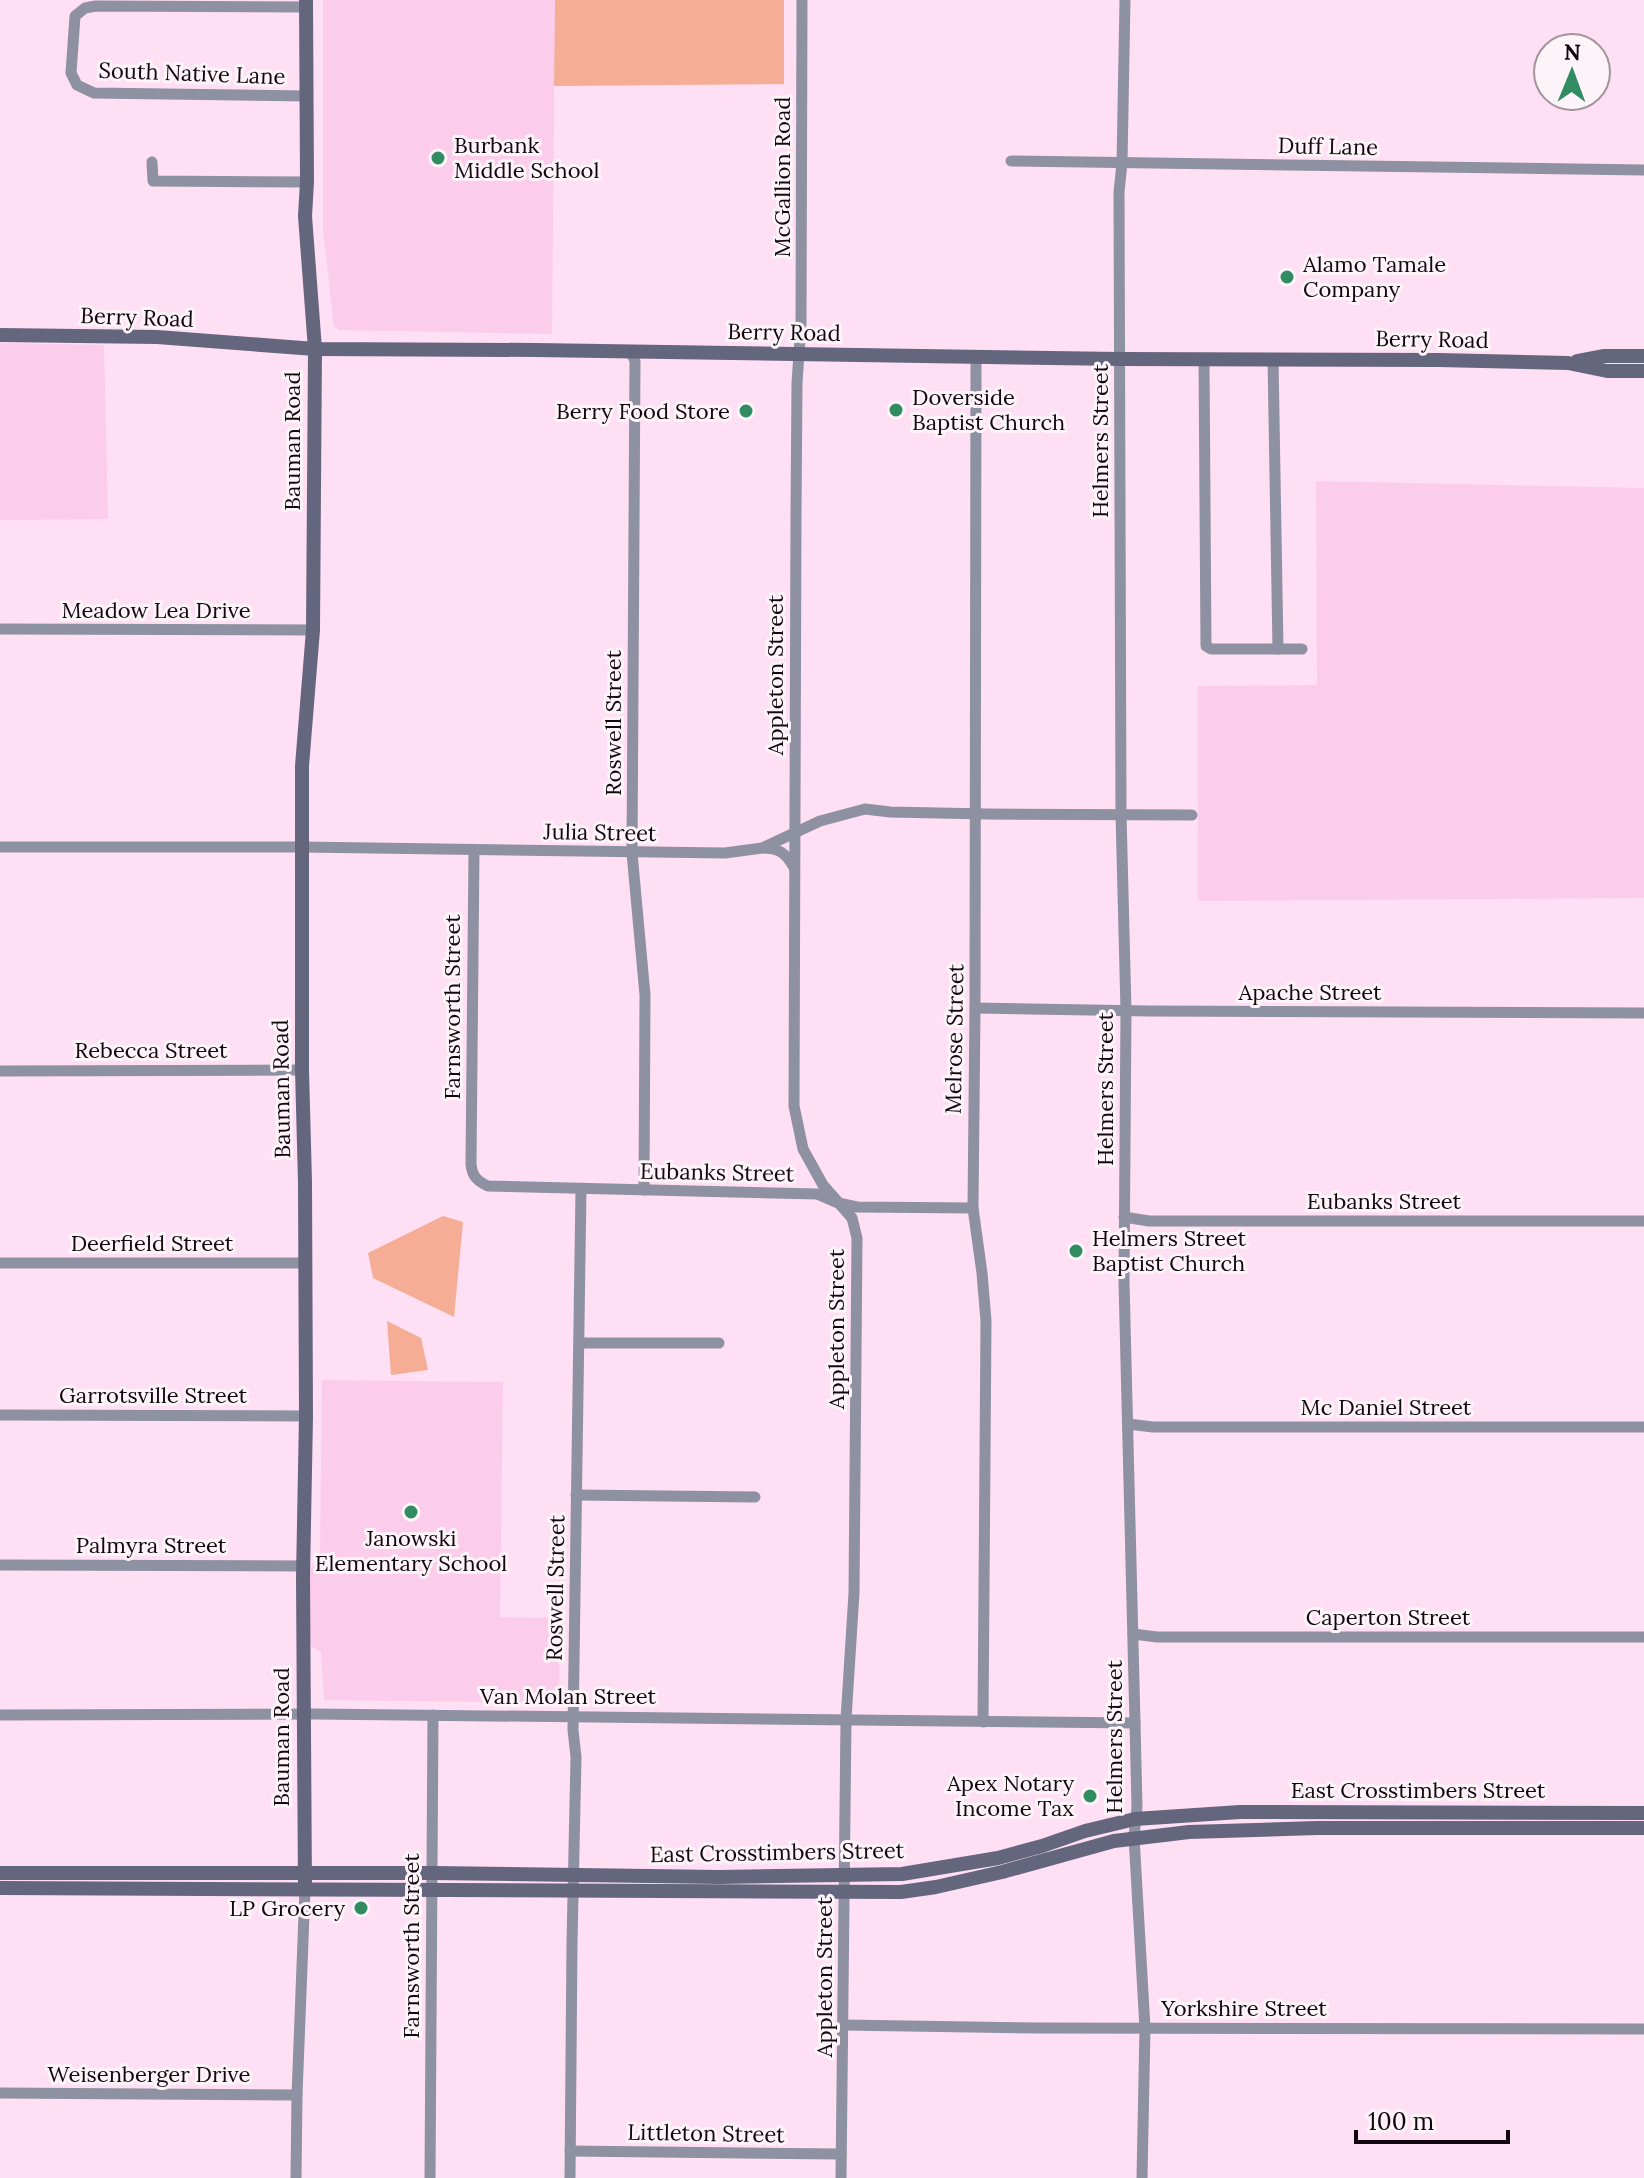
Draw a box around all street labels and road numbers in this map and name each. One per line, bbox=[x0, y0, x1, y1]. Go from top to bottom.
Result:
street label: South Native Lane bbox=[98, 56, 286, 90]
street label: McGallion Road bbox=[768, 97, 796, 257]
street label: Duff Lane bbox=[1278, 131, 1378, 161]
street label: Berry Road bbox=[80, 301, 194, 333]
street label: Berry Road bbox=[727, 317, 841, 347]
street label: Berry Road bbox=[1375, 324, 1489, 354]
street label: Helmers Street bbox=[1086, 363, 1114, 518]
street label: Bauman Road bbox=[278, 371, 306, 511]
street label: Appleton Street bbox=[761, 594, 789, 756]
street label: Meadow Lea Drive bbox=[61, 596, 251, 624]
street label: Roswell Street bbox=[599, 649, 627, 796]
street label: Julia Street bbox=[542, 817, 657, 847]
street label: Farnsworth Street bbox=[438, 914, 466, 1100]
street label: Melrose Street bbox=[939, 963, 969, 1114]
street label: Apache Street bbox=[1237, 978, 1382, 1006]
street label: Helmers Street bbox=[1091, 1011, 1119, 1166]
street label: Bauman Road bbox=[266, 1019, 296, 1159]
street label: Rebecca Street bbox=[75, 1036, 228, 1064]
street label: Eubanks Street bbox=[640, 1157, 795, 1187]
street label: Eubanks Street bbox=[1307, 1187, 1462, 1215]
street label: Deerfield Street bbox=[71, 1229, 234, 1257]
street label: Appleton Street bbox=[822, 1248, 850, 1410]
street label: Garrotsville Street bbox=[59, 1381, 247, 1409]
street label: Mc Daniel Street bbox=[1301, 1393, 1472, 1421]
street label: Roswell Street bbox=[540, 1514, 570, 1661]
street label: Palmyra Street bbox=[76, 1531, 227, 1559]
street label: Caperton Street bbox=[1306, 1603, 1471, 1631]
street label: Helmers Street bbox=[1100, 1659, 1128, 1814]
street label: Bauman Road bbox=[267, 1667, 295, 1807]
street label: Van Molan Street bbox=[479, 1682, 657, 1710]
street label: East Crosstimbers Street bbox=[1291, 1776, 1546, 1804]
street label: East Crosstimbers Street bbox=[650, 1836, 905, 1868]
street label: Farnsworth Street bbox=[397, 1853, 425, 2039]
street label: Appleton Street bbox=[810, 1896, 838, 2058]
street label: Yorkshire Street bbox=[1160, 1994, 1327, 2022]
street label: Weisenberger Drive bbox=[47, 2060, 251, 2088]
street label: Littleton Street bbox=[627, 2118, 785, 2148]

